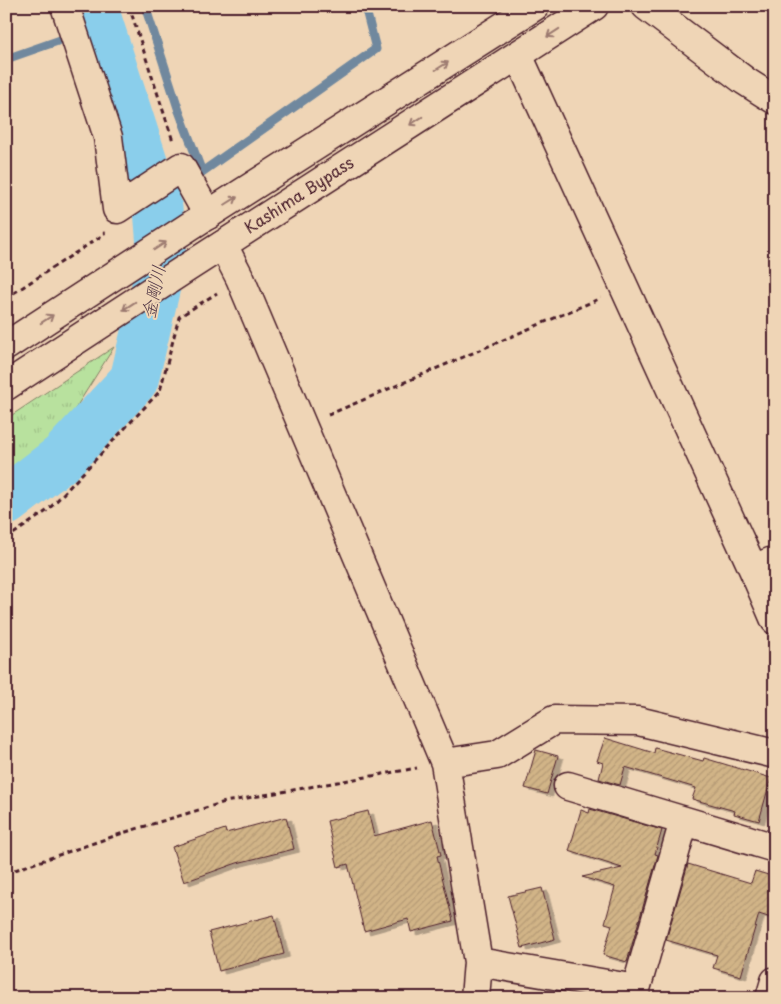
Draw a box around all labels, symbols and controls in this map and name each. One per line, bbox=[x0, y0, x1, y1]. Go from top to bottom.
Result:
one-way arrow bbox=[546, 28, 560, 38]
one-way arrow bbox=[434, 61, 448, 71]
one-way arrow bbox=[409, 115, 423, 126]
street label: Kashima Bypass bbox=[239, 150, 358, 239]
one-way arrow bbox=[223, 195, 237, 205]
one-way arrow bbox=[153, 241, 167, 251]
water label: 金剛川 bbox=[134, 262, 171, 321]
one-way arrow bbox=[122, 300, 136, 311]
one-way arrow bbox=[40, 314, 54, 324]

